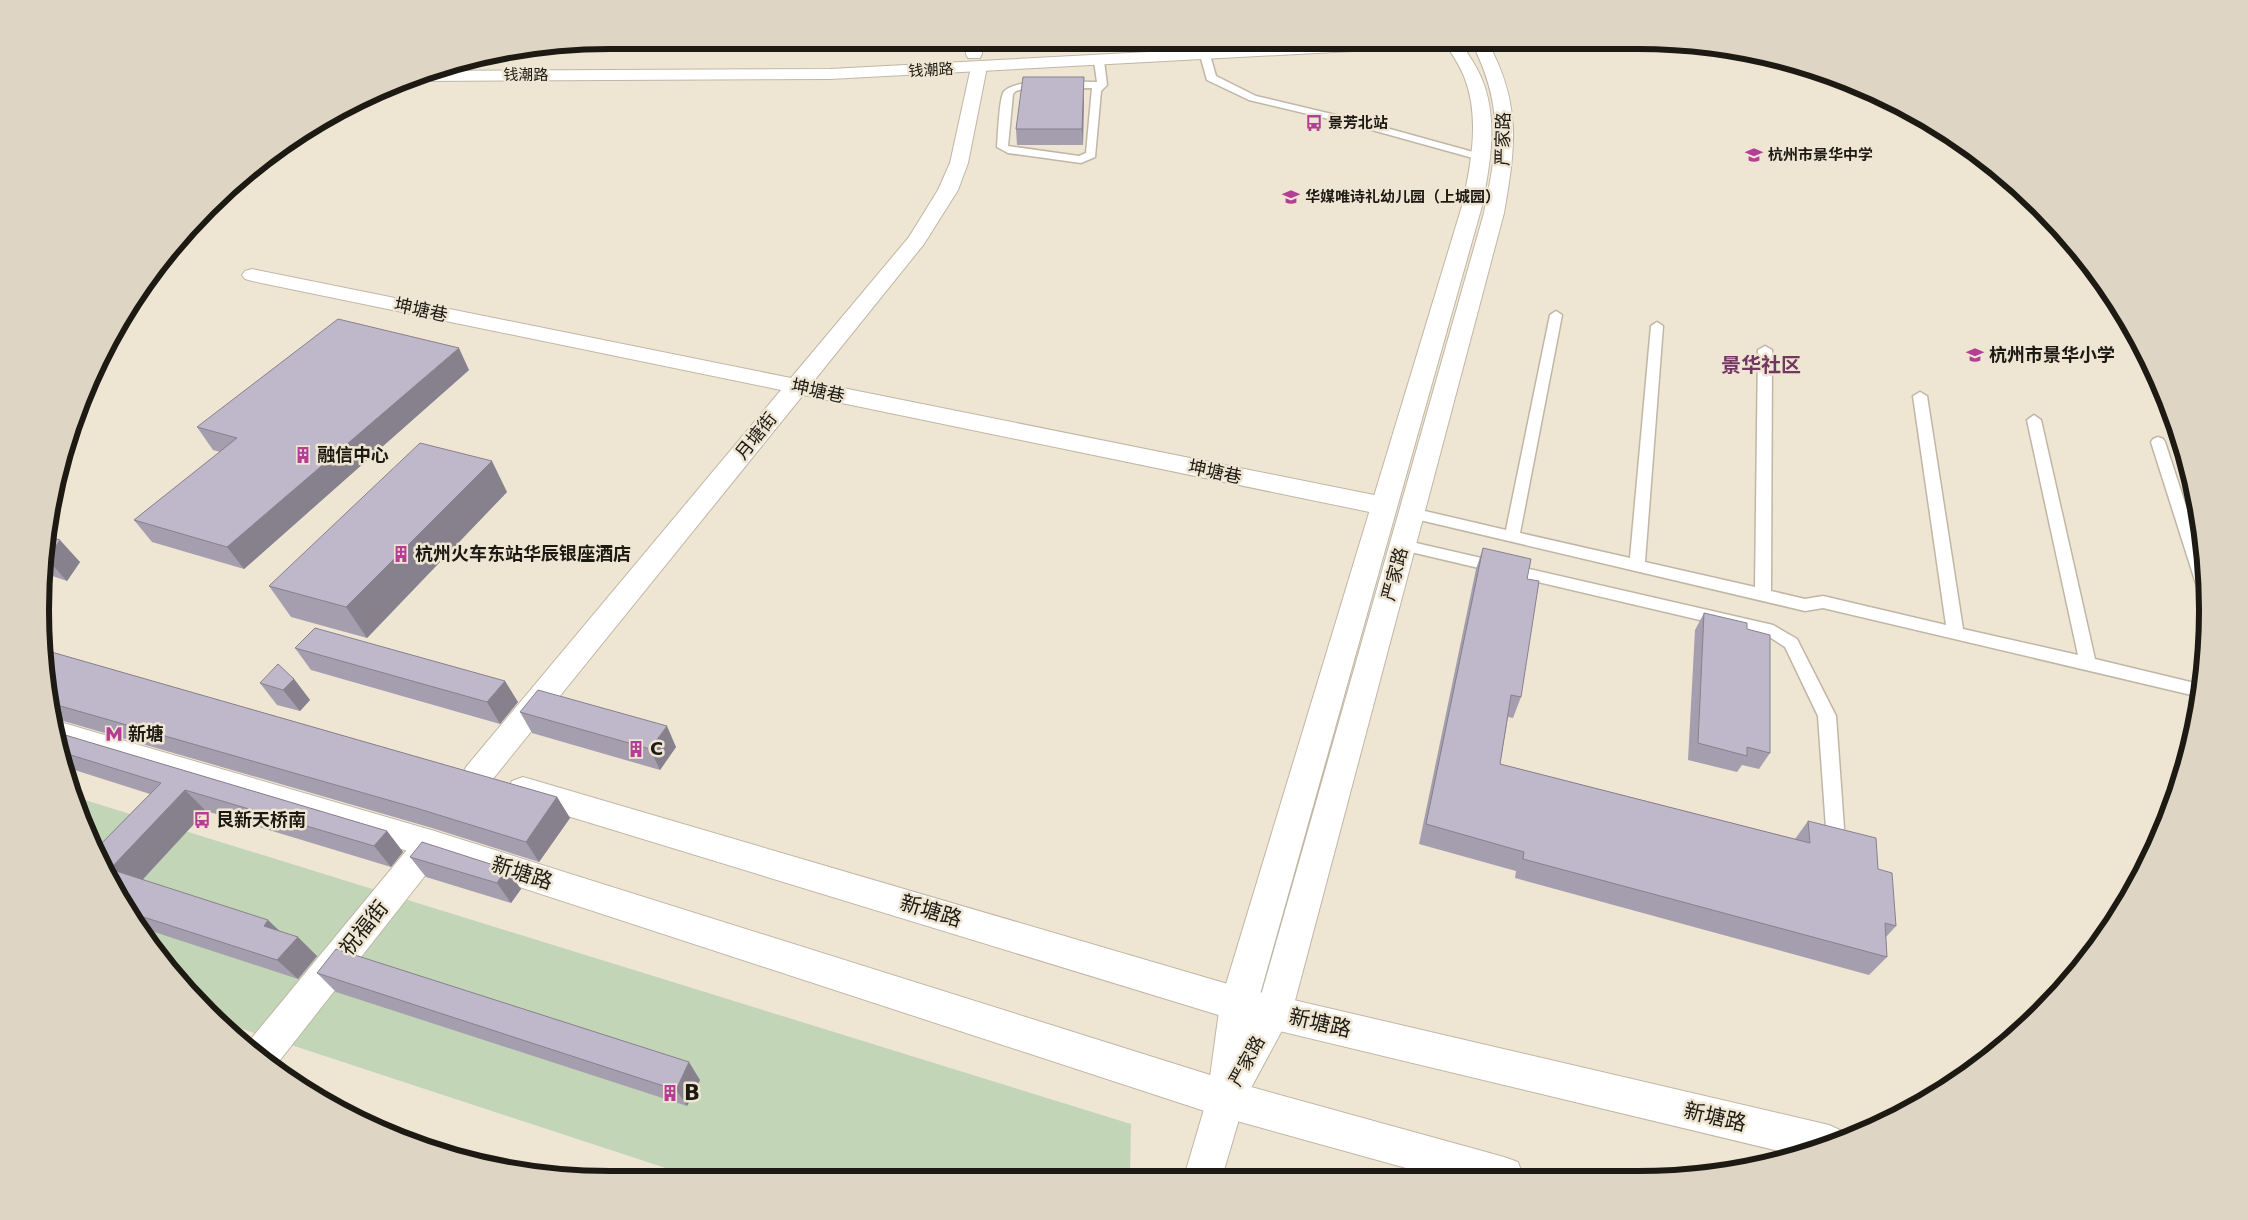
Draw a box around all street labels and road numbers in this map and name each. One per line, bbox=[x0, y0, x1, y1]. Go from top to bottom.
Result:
street label: 钱潮路 bbox=[908, 60, 954, 80]
street label: 钱潮路 bbox=[503, 66, 549, 84]
street label: 严家路 bbox=[1492, 112, 1513, 166]
street label: 坤塘巷 bbox=[393, 294, 450, 325]
street label: 坤塘巷 bbox=[790, 375, 847, 406]
street label: 月塘街 bbox=[730, 408, 781, 463]
street label: 坤塘巷 bbox=[1187, 456, 1244, 487]
street label: 严家路 bbox=[1377, 545, 1412, 603]
street label: 新塘路 bbox=[488, 852, 556, 894]
street label: 新塘路 bbox=[897, 890, 965, 932]
street label: 祝福街 bbox=[335, 896, 393, 960]
street label: 新塘路 bbox=[1287, 1004, 1353, 1042]
street label: 严家路 bbox=[1224, 1032, 1269, 1089]
street label: 新塘路 bbox=[1682, 1098, 1748, 1136]

